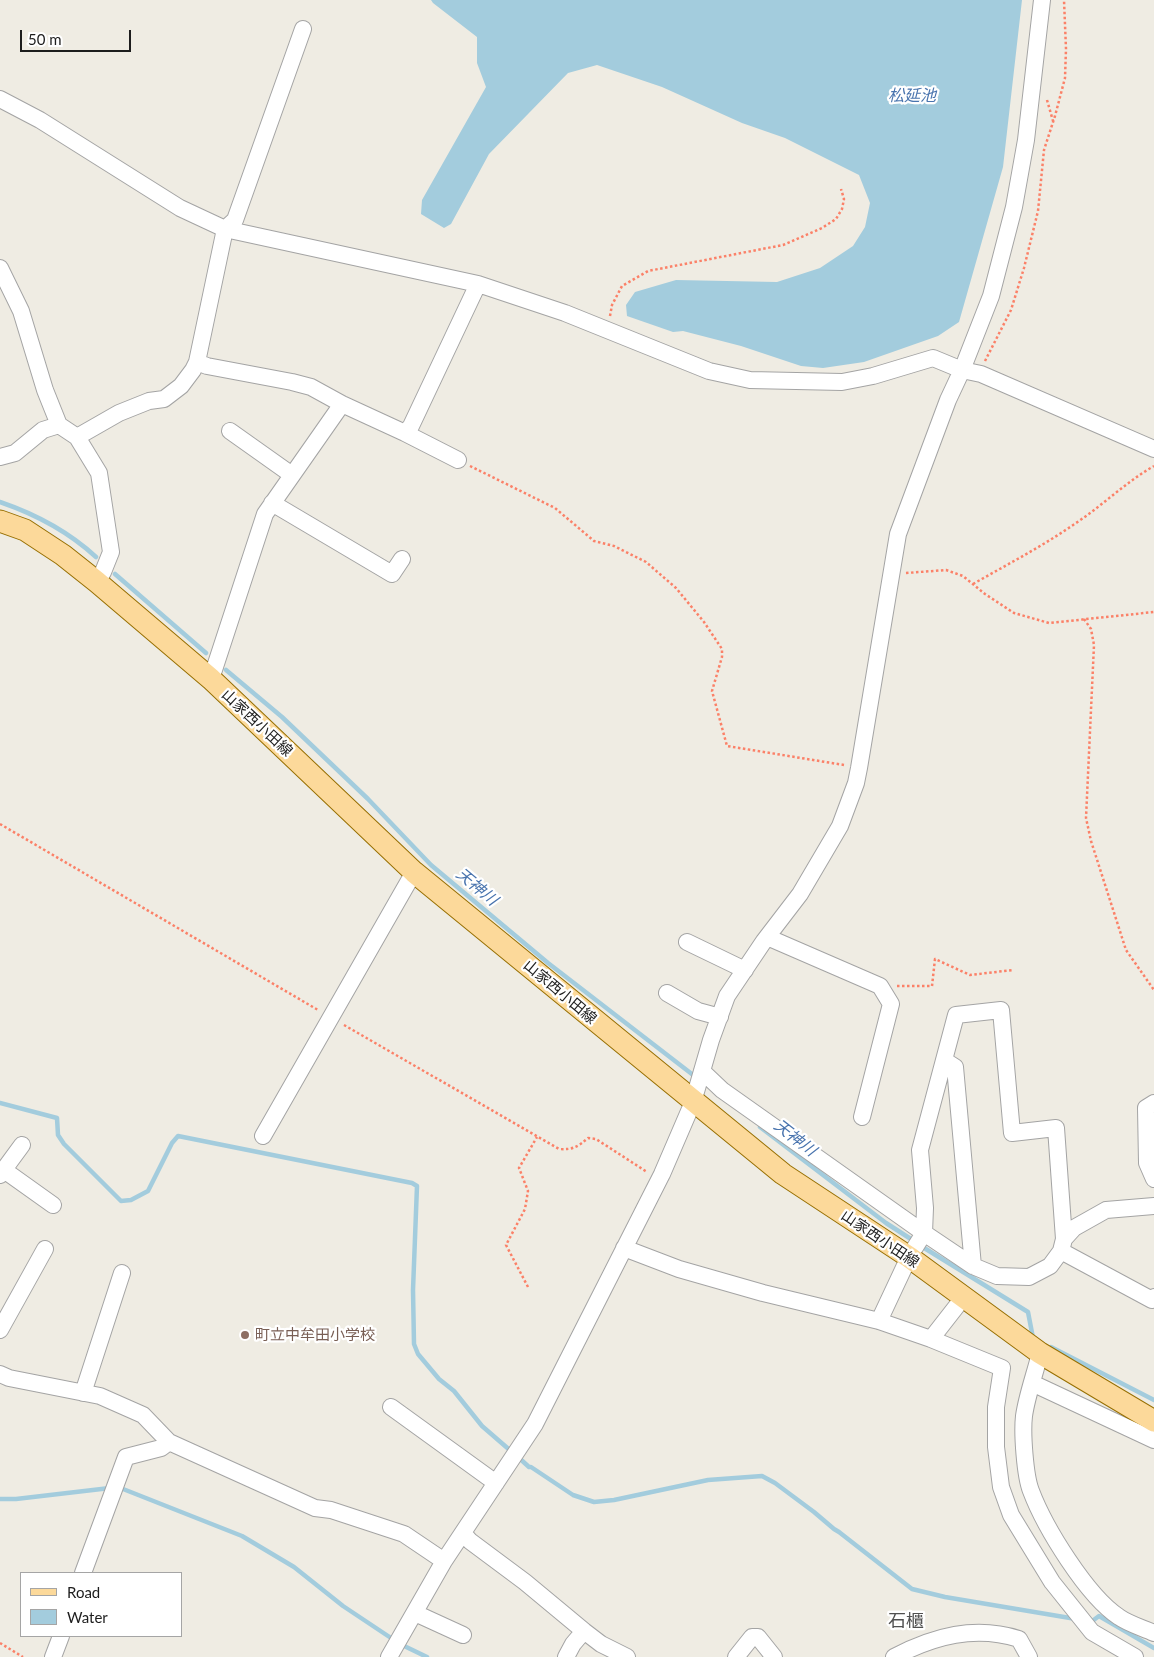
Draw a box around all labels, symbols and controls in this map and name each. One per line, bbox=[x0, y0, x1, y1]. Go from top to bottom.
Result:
scale bar bbox=[22, 20, 134, 52]
text: 50 m bbox=[28, 30, 62, 48]
water label: 松延池 bbox=[888, 86, 936, 106]
street label: 山家西小田線 bbox=[218, 686, 296, 760]
water label: 天神川 bbox=[452, 864, 502, 910]
street label: 山家西小田線 bbox=[520, 956, 600, 1028]
water label: 天神川 bbox=[770, 1116, 820, 1160]
street label: 山家西小田線 bbox=[838, 1206, 922, 1272]
place label: 町立中牟田小学校 bbox=[255, 1326, 375, 1344]
marker: 町立中牟田小学校 bbox=[239, 1329, 251, 1341]
legend bbox=[20, 1572, 182, 1637]
text: Road bbox=[67, 1583, 100, 1601]
text: Water bbox=[67, 1608, 108, 1626]
district label: 石櫃 bbox=[888, 1610, 924, 1632]

